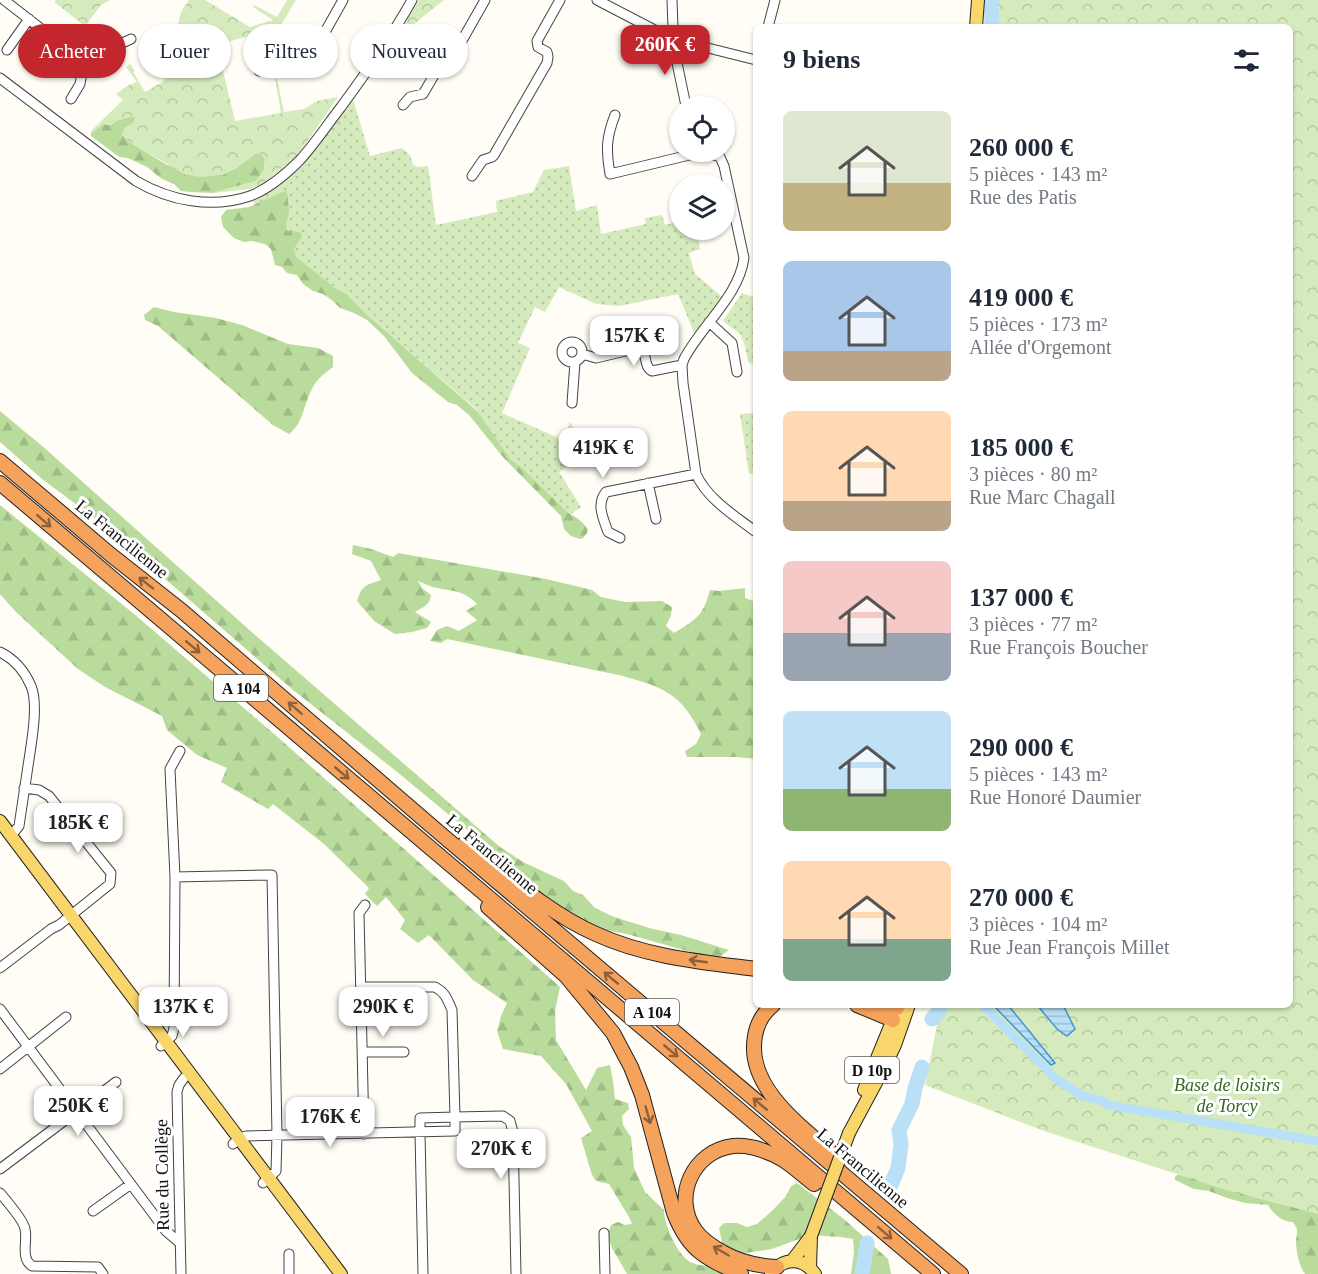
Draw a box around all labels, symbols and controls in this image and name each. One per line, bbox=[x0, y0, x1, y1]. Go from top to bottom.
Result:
chip: Acheter bbox=[18, 24, 126, 78]
chip: Louer bbox=[138, 24, 231, 78]
chip: Filtres bbox=[243, 24, 338, 78]
chip: Nouveau bbox=[350, 24, 468, 78]
pin: 260K € bbox=[616, 25, 714, 76]
text: 260K € bbox=[635, 33, 695, 55]
icon: filters bbox=[1230, 44, 1263, 77]
text: 9 biens bbox=[783, 45, 860, 74]
map controls bbox=[669, 96, 735, 240]
button: locate bbox=[669, 96, 735, 162]
text: 260 000 € bbox=[969, 133, 1073, 162]
icon: home bbox=[831, 135, 903, 207]
text: 5 pièces · 143 m² bbox=[969, 163, 1107, 185]
button: layers bbox=[669, 174, 735, 240]
text: Rue des Patis bbox=[969, 186, 1077, 208]
text: 419 000 € bbox=[969, 283, 1073, 312]
icon: home bbox=[831, 285, 903, 357]
text: 5 pièces · 173 m² bbox=[969, 313, 1107, 335]
pin: 157K € bbox=[585, 316, 683, 367]
text: 157K € bbox=[604, 324, 664, 346]
text: Allée d'Orgemont bbox=[969, 336, 1112, 358]
pin: 419K € bbox=[554, 428, 652, 479]
text: 185 000 € bbox=[969, 433, 1073, 462]
icon: home bbox=[831, 435, 903, 507]
text: 419K € bbox=[573, 436, 633, 458]
text: 3 pièces · 80 m² bbox=[969, 463, 1097, 485]
text: Rue Marc Chagall bbox=[969, 486, 1116, 508]
street label: La Francilienne bbox=[72, 496, 172, 582]
one-way arrow bbox=[36, 514, 51, 528]
one-way arrow bbox=[138, 576, 154, 589]
text: 137 000 € bbox=[969, 583, 1073, 612]
icon: home bbox=[831, 585, 903, 657]
text: 3 pièces · 77 m² bbox=[969, 613, 1097, 635]
text: Rue François Boucher bbox=[969, 636, 1148, 658]
one-way arrow bbox=[185, 641, 201, 654]
road number: A 104 bbox=[214, 675, 268, 701]
one-way arrow bbox=[287, 702, 303, 715]
text: 290 000 € bbox=[969, 733, 1073, 762]
icon: home bbox=[831, 735, 903, 807]
text: 5 pièces · 143 m² bbox=[969, 763, 1107, 785]
one-way arrow bbox=[334, 766, 349, 780]
text: Rue Honoré Daumier bbox=[969, 786, 1141, 808]
pin: 185K € bbox=[29, 803, 127, 854]
street label: La Francilienne bbox=[442, 810, 542, 898]
text: 185K € bbox=[48, 811, 108, 833]
text: 270 000 € bbox=[969, 883, 1073, 912]
icon: home bbox=[831, 885, 903, 957]
text: 3 pièces · 104 m² bbox=[969, 913, 1107, 935]
text: Rue Jean François Millet bbox=[969, 936, 1170, 958]
one-way arrow bbox=[689, 956, 708, 967]
one-way arrow bbox=[604, 971, 619, 985]
pin: 137K € bbox=[134, 987, 232, 1038]
pin: 290K € bbox=[334, 987, 432, 1038]
text: 137K € bbox=[153, 995, 213, 1017]
text: 290K € bbox=[353, 995, 413, 1017]
road number: A 104 bbox=[625, 999, 679, 1025]
one-way arrow bbox=[663, 1044, 678, 1058]
road number: D 10p bbox=[845, 1057, 899, 1083]
park label: Base de loisirs de Torcy bbox=[1174, 1075, 1280, 1116]
pin: 250K € bbox=[29, 1086, 127, 1137]
text: 250K € bbox=[48, 1094, 108, 1116]
pin: 176K € bbox=[281, 1097, 379, 1148]
one-way arrow bbox=[753, 1097, 768, 1111]
text: 176K € bbox=[300, 1105, 360, 1127]
one-way arrow bbox=[643, 1105, 654, 1124]
street label: Rue du Collège bbox=[151, 1119, 173, 1231]
street label: La Francilienne bbox=[813, 1124, 913, 1212]
pin: 270K € bbox=[452, 1129, 550, 1180]
text: 270K € bbox=[471, 1137, 531, 1159]
one-way arrow bbox=[877, 1226, 892, 1240]
one-way arrow bbox=[713, 1245, 730, 1257]

